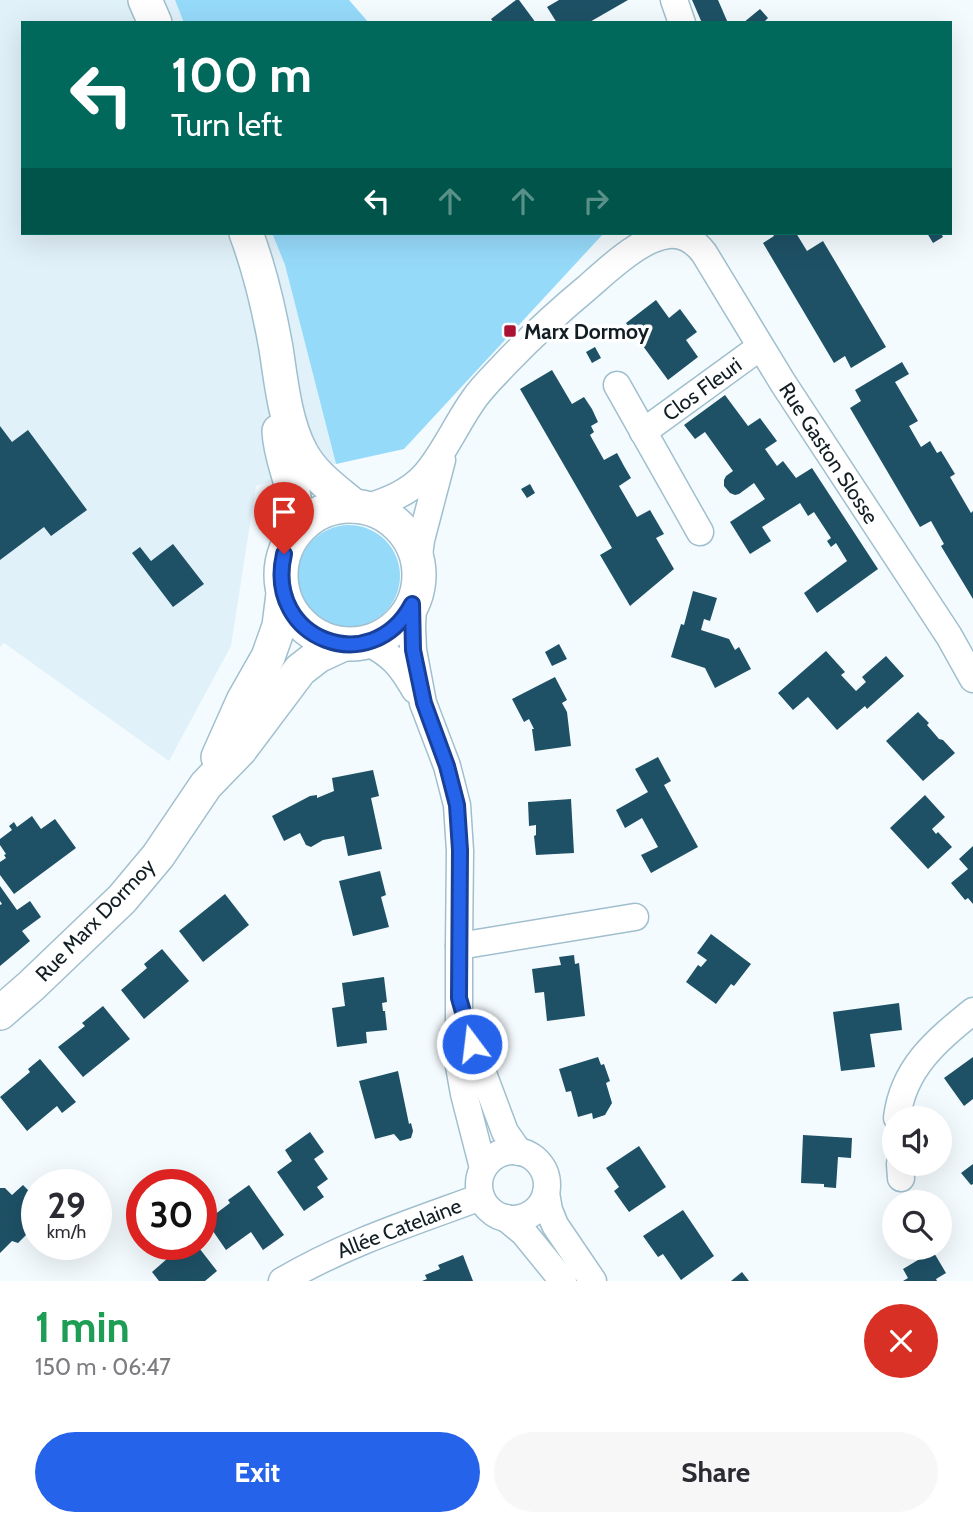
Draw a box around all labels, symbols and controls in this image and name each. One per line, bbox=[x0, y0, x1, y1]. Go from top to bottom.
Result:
text: 100 m bbox=[171, 45, 312, 104]
icon: left bbox=[56, 49, 147, 140]
text: Turn left bbox=[171, 105, 282, 144]
icon: left bbox=[358, 182, 396, 220]
icon: ahead bbox=[431, 182, 469, 220]
icon: ahead bbox=[504, 182, 542, 220]
icon: right bbox=[577, 182, 615, 220]
place label: Marx Dormoy bbox=[524, 319, 650, 344]
marker: Marx Dormoy bbox=[502, 323, 518, 339]
street label: Clos Fleuri bbox=[658, 352, 746, 426]
street label: Rue Gaston Slosse bbox=[774, 378, 884, 529]
pin bbox=[254, 482, 314, 554]
icon: arrive bbox=[265, 493, 303, 531]
street label: Rue Marx Dormoy bbox=[30, 853, 160, 987]
position arrow bbox=[435, 1007, 509, 1081]
map controls bbox=[882, 1106, 952, 1260]
button: sound bbox=[882, 1106, 952, 1176]
speed limit sign: 30 bbox=[126, 1169, 217, 1260]
text: 29 bbox=[47, 1184, 86, 1227]
button: search bbox=[882, 1190, 952, 1260]
street label: Allée Catelaine bbox=[333, 1193, 465, 1263]
text: km/h bbox=[47, 1221, 86, 1243]
text: 1 min bbox=[35, 1301, 130, 1353]
button: close bbox=[864, 1304, 938, 1378]
text: 150 m · 06:47 bbox=[35, 1353, 171, 1381]
button: Exit bbox=[35, 1432, 480, 1512]
button: Share bbox=[494, 1432, 938, 1512]

